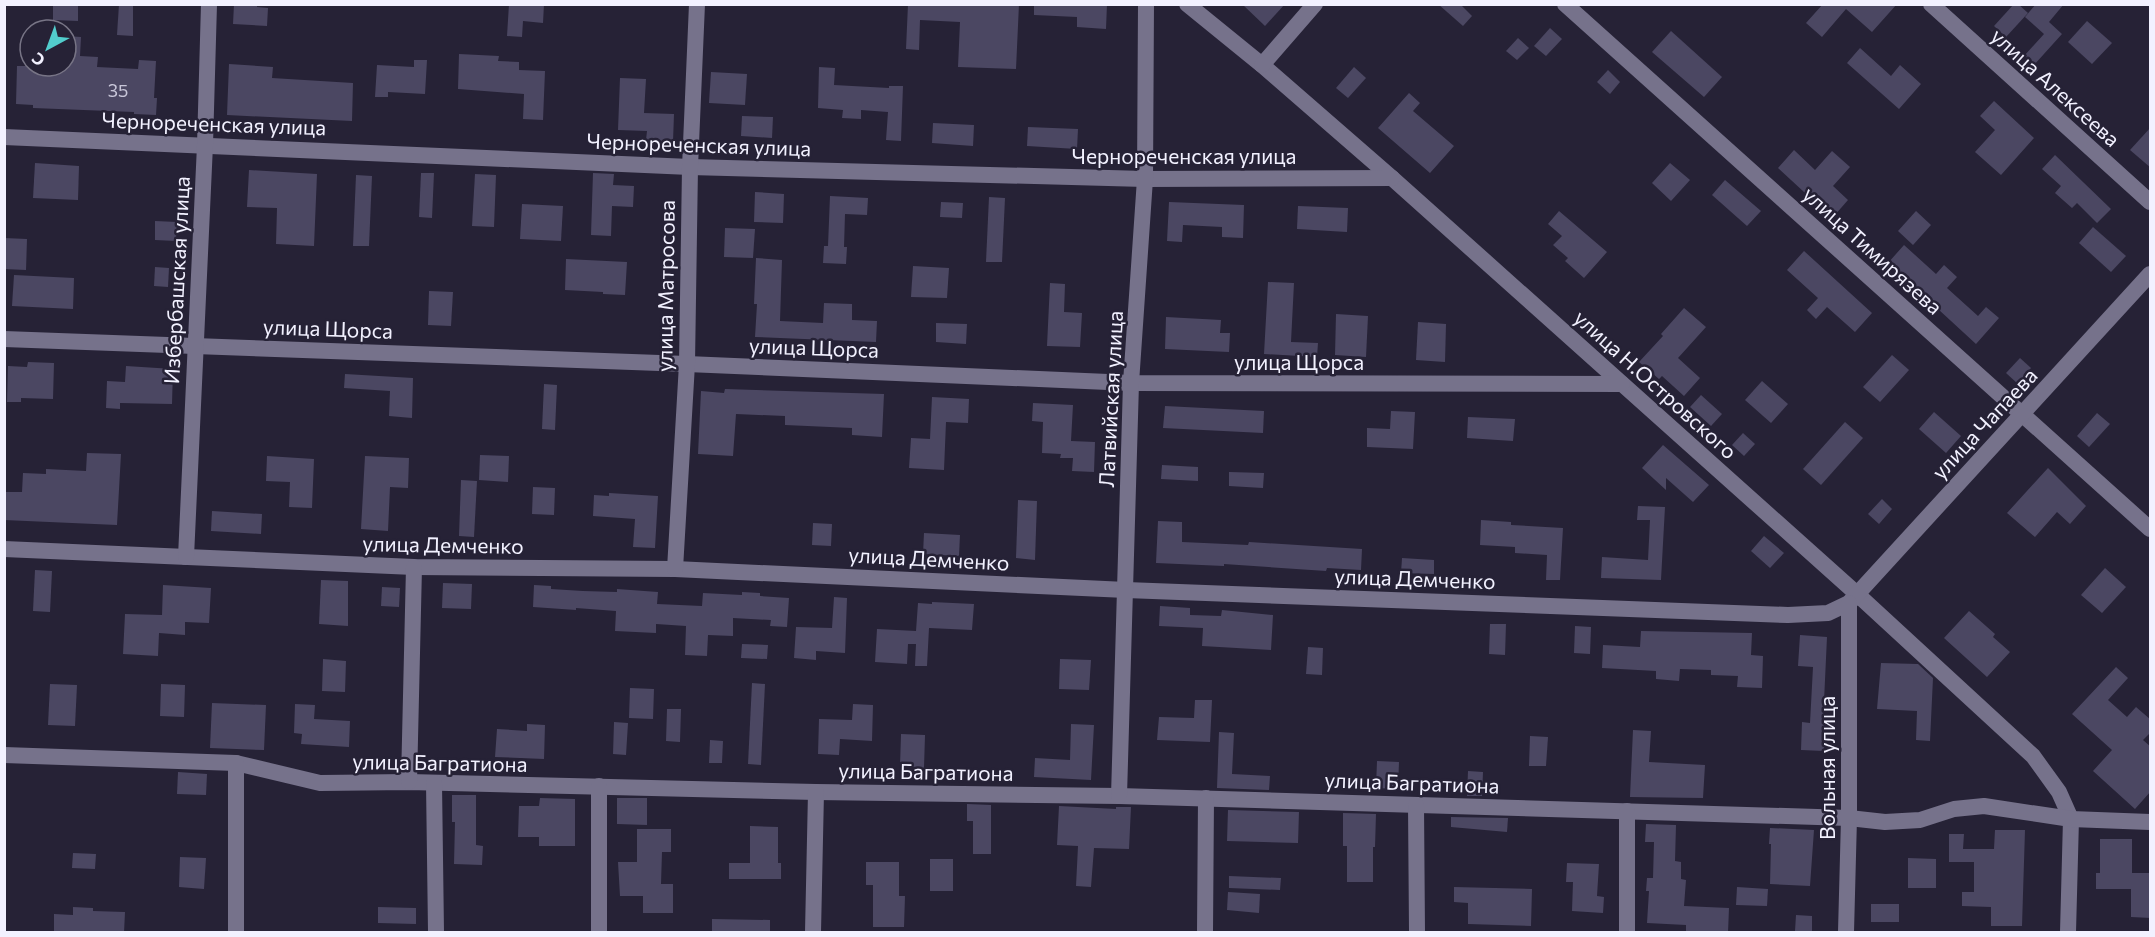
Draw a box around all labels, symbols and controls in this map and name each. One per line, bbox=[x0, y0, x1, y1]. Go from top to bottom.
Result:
north arrow bbox=[18, 18, 78, 78]
street label: улица Алексеева bbox=[1987, 23, 2125, 151]
text: С bbox=[27, 49, 48, 70]
house number: 35 bbox=[108, 79, 128, 101]
street label: Чернореченская улица bbox=[101, 107, 327, 139]
street label: Чернореченская улица bbox=[586, 128, 812, 160]
street label: Чернореченская улица bbox=[1072, 143, 1296, 168]
street label: Избербашская улица bbox=[158, 175, 194, 385]
street label: улица Тимирязева bbox=[1798, 181, 1948, 319]
street label: улица Матросова bbox=[651, 200, 679, 372]
street label: улица Н.Островского bbox=[1570, 304, 1742, 464]
street label: Латвийская улица bbox=[1093, 310, 1127, 488]
street label: улица Щорса bbox=[263, 313, 393, 343]
street label: улица Щорса bbox=[749, 332, 879, 362]
street label: улица Щорса bbox=[1234, 349, 1364, 374]
street label: улица Чапаева bbox=[1926, 362, 2042, 484]
street label: улица Демченко bbox=[362, 530, 524, 558]
street label: улица Демченко bbox=[848, 541, 1010, 575]
street label: улица Демченко bbox=[1334, 563, 1496, 593]
street label: Вольная улица bbox=[1814, 696, 1839, 840]
street label: улица Багратиона bbox=[352, 748, 528, 776]
street label: улица Багратиона bbox=[838, 757, 1014, 785]
street label: улица Багратиона bbox=[1324, 766, 1500, 798]

